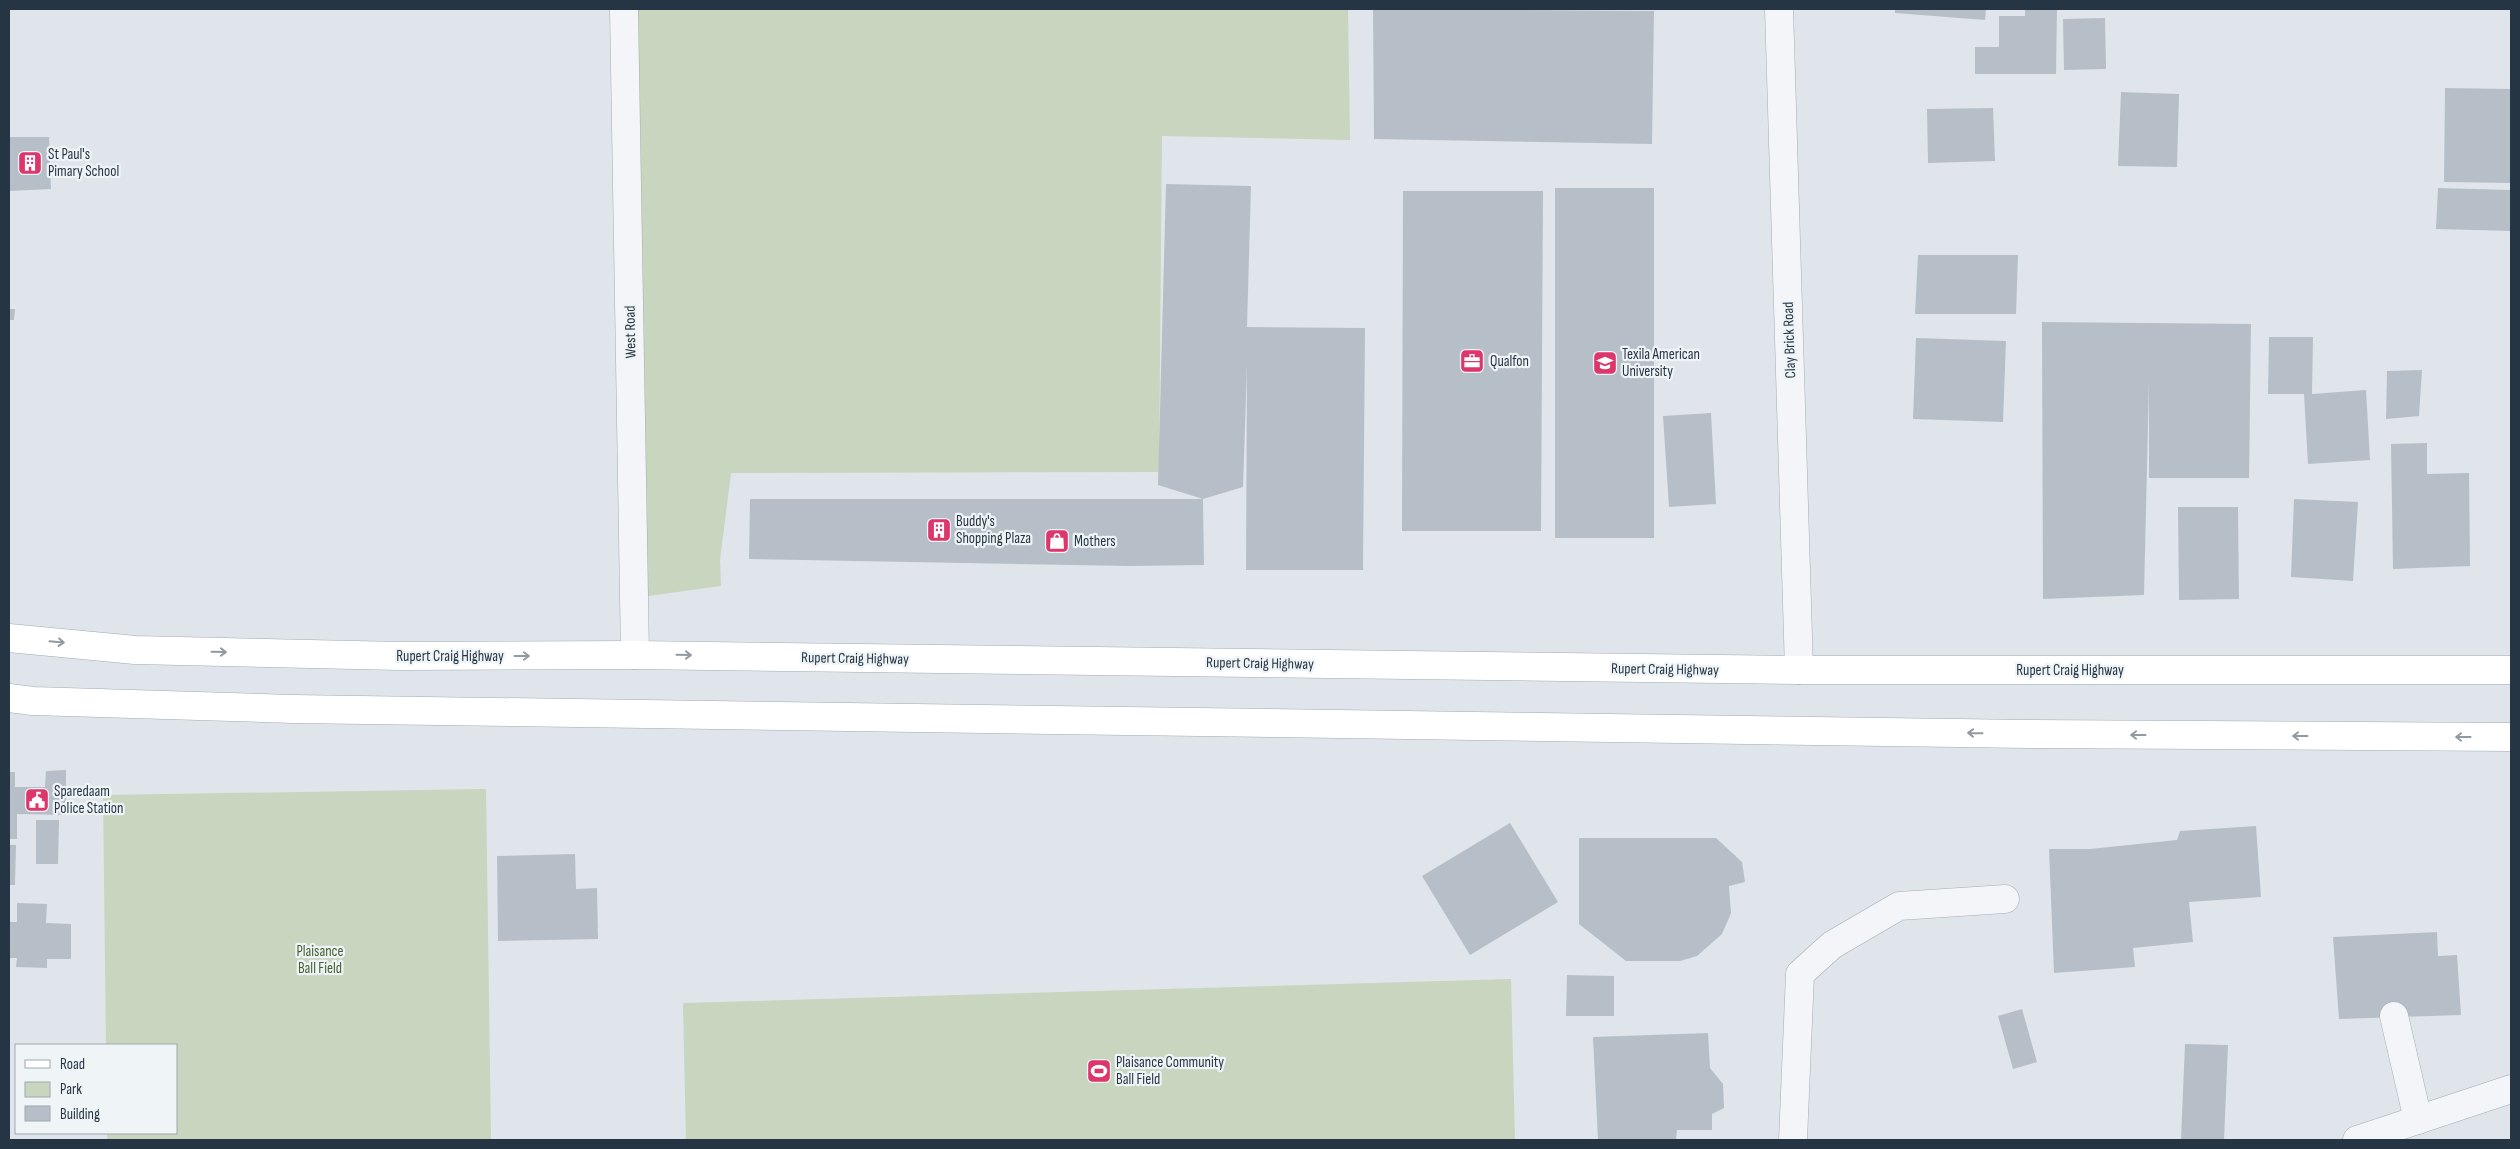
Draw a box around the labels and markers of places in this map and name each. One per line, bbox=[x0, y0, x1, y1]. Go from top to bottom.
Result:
place label: St Paul's Pimary School bbox=[48, 145, 119, 181]
building icon: St Paul's Pimary School bbox=[17, 150, 43, 176]
place label: Texila American University bbox=[1622, 345, 1700, 381]
office icon: Qualfon bbox=[1459, 348, 1485, 374]
school or university icon: Texila American University bbox=[1592, 350, 1618, 376]
place label: Qualfon bbox=[1490, 352, 1529, 371]
place label: Buddy's Shopping Plaza bbox=[956, 512, 1031, 548]
building icon: Buddy's Shopping Plaza bbox=[926, 517, 952, 543]
shop icon: Mothers bbox=[1044, 528, 1070, 554]
place label: Mothers bbox=[1074, 532, 1116, 551]
place label: Sparedaam Police Station bbox=[54, 782, 124, 818]
public building icon: Sparedaam Police Station bbox=[24, 787, 50, 813]
place label: Plaisance Community Ball Field bbox=[1116, 1053, 1224, 1089]
sports icon: Plaisance Community Ball Field bbox=[1086, 1058, 1112, 1084]

